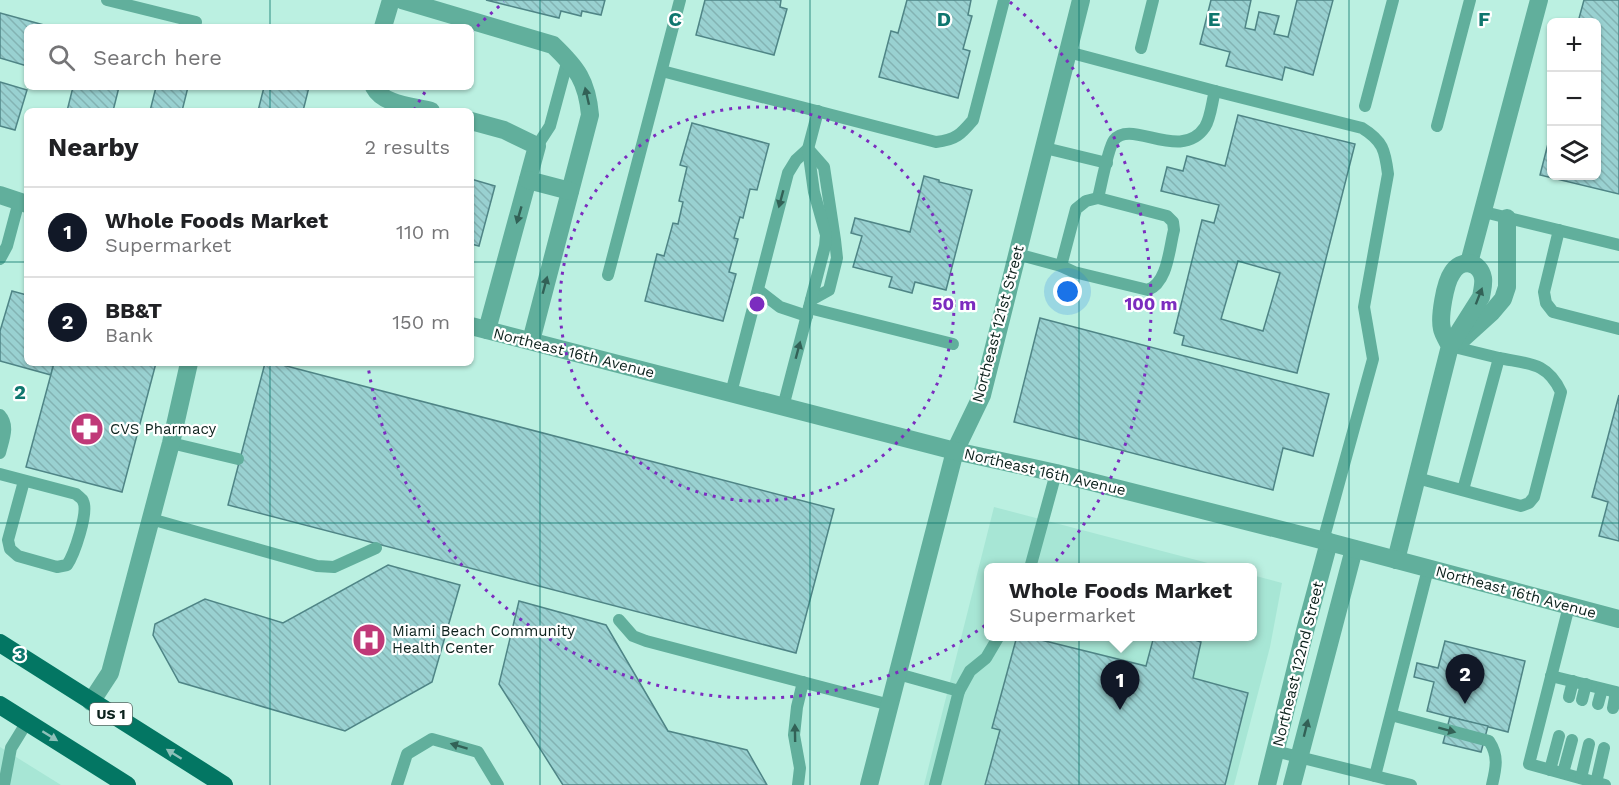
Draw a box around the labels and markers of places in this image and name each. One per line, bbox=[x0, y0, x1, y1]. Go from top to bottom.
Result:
centre of rings bbox=[747, 294, 767, 314]
pharmacy icon: CVS Pharmacy bbox=[69, 411, 105, 447]
place label: CVS Pharmacy bbox=[110, 420, 216, 438]
hospital icon: Miami Beach Community Health Center bbox=[351, 622, 387, 658]
place label: Miami Beach Community Health Center bbox=[392, 622, 575, 657]
pin: 2 bbox=[1446, 654, 1484, 704]
pin: 1 bbox=[1100, 660, 1140, 710]

